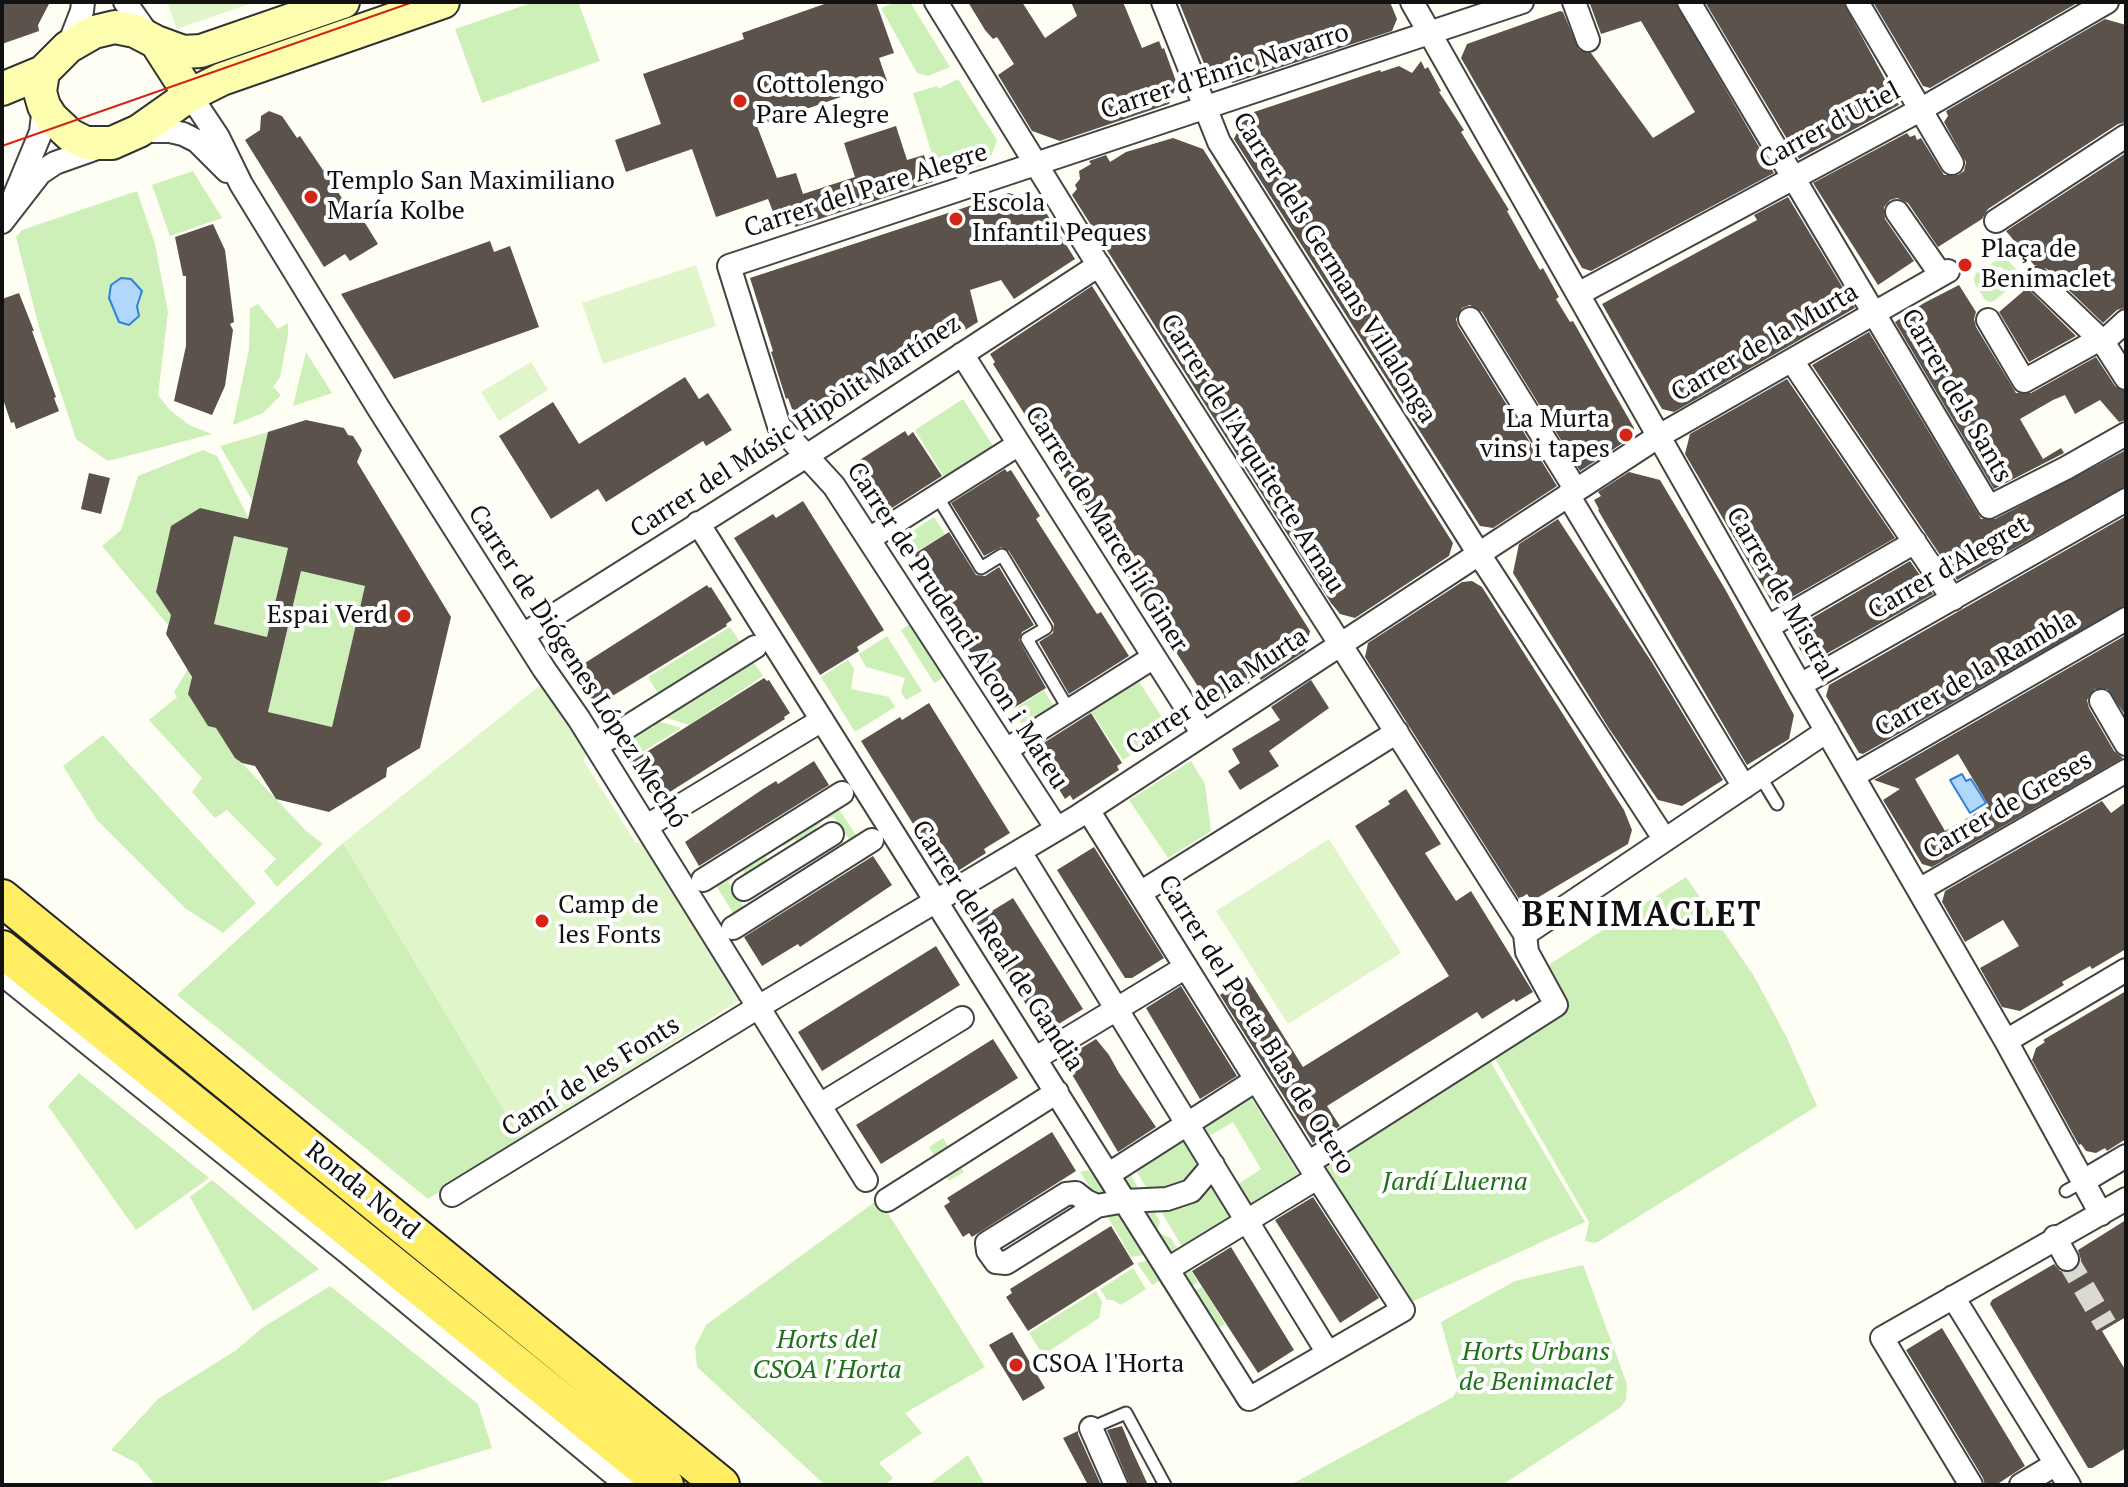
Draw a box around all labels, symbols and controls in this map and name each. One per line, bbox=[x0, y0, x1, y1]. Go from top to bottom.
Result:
street label: Carrer d'Enric Navarro bbox=[1097, 17, 1353, 127]
place label: Cottolengo Pare Alegre bbox=[756, 70, 889, 132]
street label: Carrer d'Utiel bbox=[1754, 76, 1906, 176]
marker: Cottolengo Pare Alegre bbox=[731, 92, 749, 110]
street label: Carrer dels Germans Villalonga bbox=[1225, 107, 1443, 429]
street label: Carrer del Pare Alegre bbox=[740, 137, 992, 245]
place label: Templo San Maximiliano María Kolbe bbox=[327, 166, 615, 228]
marker: Templo San Maximiliano María Kolbe bbox=[302, 188, 320, 206]
place label: Escola Infantil Peques bbox=[972, 188, 1147, 250]
marker: Escola Infantil Peques bbox=[947, 210, 965, 228]
place label: Plaça de Benimaclet bbox=[1981, 234, 2112, 296]
marker: Plaça de Benimaclet bbox=[1956, 256, 1974, 274]
street label: Carrer de la Murta bbox=[1666, 277, 1864, 409]
street label: Carrer dels Sants bbox=[1894, 304, 2018, 488]
street label: Carrer del Músic Hipòlit Martínez bbox=[625, 308, 967, 546]
street label: Carrer de l'Arquitecte Arnau bbox=[1153, 309, 1351, 599]
street label: Carrer de Marcel·lí Giner bbox=[1018, 400, 1194, 658]
place label: La Murta vins i tapes bbox=[1480, 404, 1610, 466]
marker: La Murta vins i tapes bbox=[1617, 426, 1635, 444]
street label: Carrer de Prudenci Alcon i Mateu bbox=[839, 457, 1075, 795]
street label: Carrer de Diógenes López Mechó bbox=[461, 500, 693, 834]
street label: Carrer de Mistral bbox=[1719, 502, 1843, 686]
street label: Carrer d'Alegret bbox=[1863, 509, 2035, 627]
place label: Espai Verd bbox=[267, 600, 388, 632]
street label: Carrer de la Rambla bbox=[1870, 604, 2082, 744]
marker: Espai Verd bbox=[395, 607, 413, 625]
street label: Carrer de la Murta bbox=[1120, 622, 1314, 762]
street label: Carrer de Greses bbox=[1918, 745, 2098, 867]
street label: Carrer del Real de Gandia bbox=[904, 815, 1090, 1077]
street label: Carrer del Poeta Blas de Otero bbox=[1151, 870, 1361, 1180]
place label: Camp de les Fonts bbox=[558, 890, 661, 952]
district label: BENIMACLET bbox=[1522, 896, 1762, 936]
marker: Camp de les Fonts bbox=[533, 912, 551, 930]
street label: Camí de les Fonts bbox=[496, 1010, 686, 1144]
street label: Ronda Nord bbox=[299, 1136, 425, 1246]
park label: Jardí Lluerna bbox=[1382, 1167, 1528, 1199]
park label: Horts del CSOA l'Horta bbox=[752, 1325, 902, 1386]
park label: Horts Urbans de Benimaclet bbox=[1459, 1337, 1613, 1398]
place label: CSOA l'Horta bbox=[1032, 1349, 1184, 1381]
marker: CSOA l'Horta bbox=[1007, 1356, 1025, 1374]

